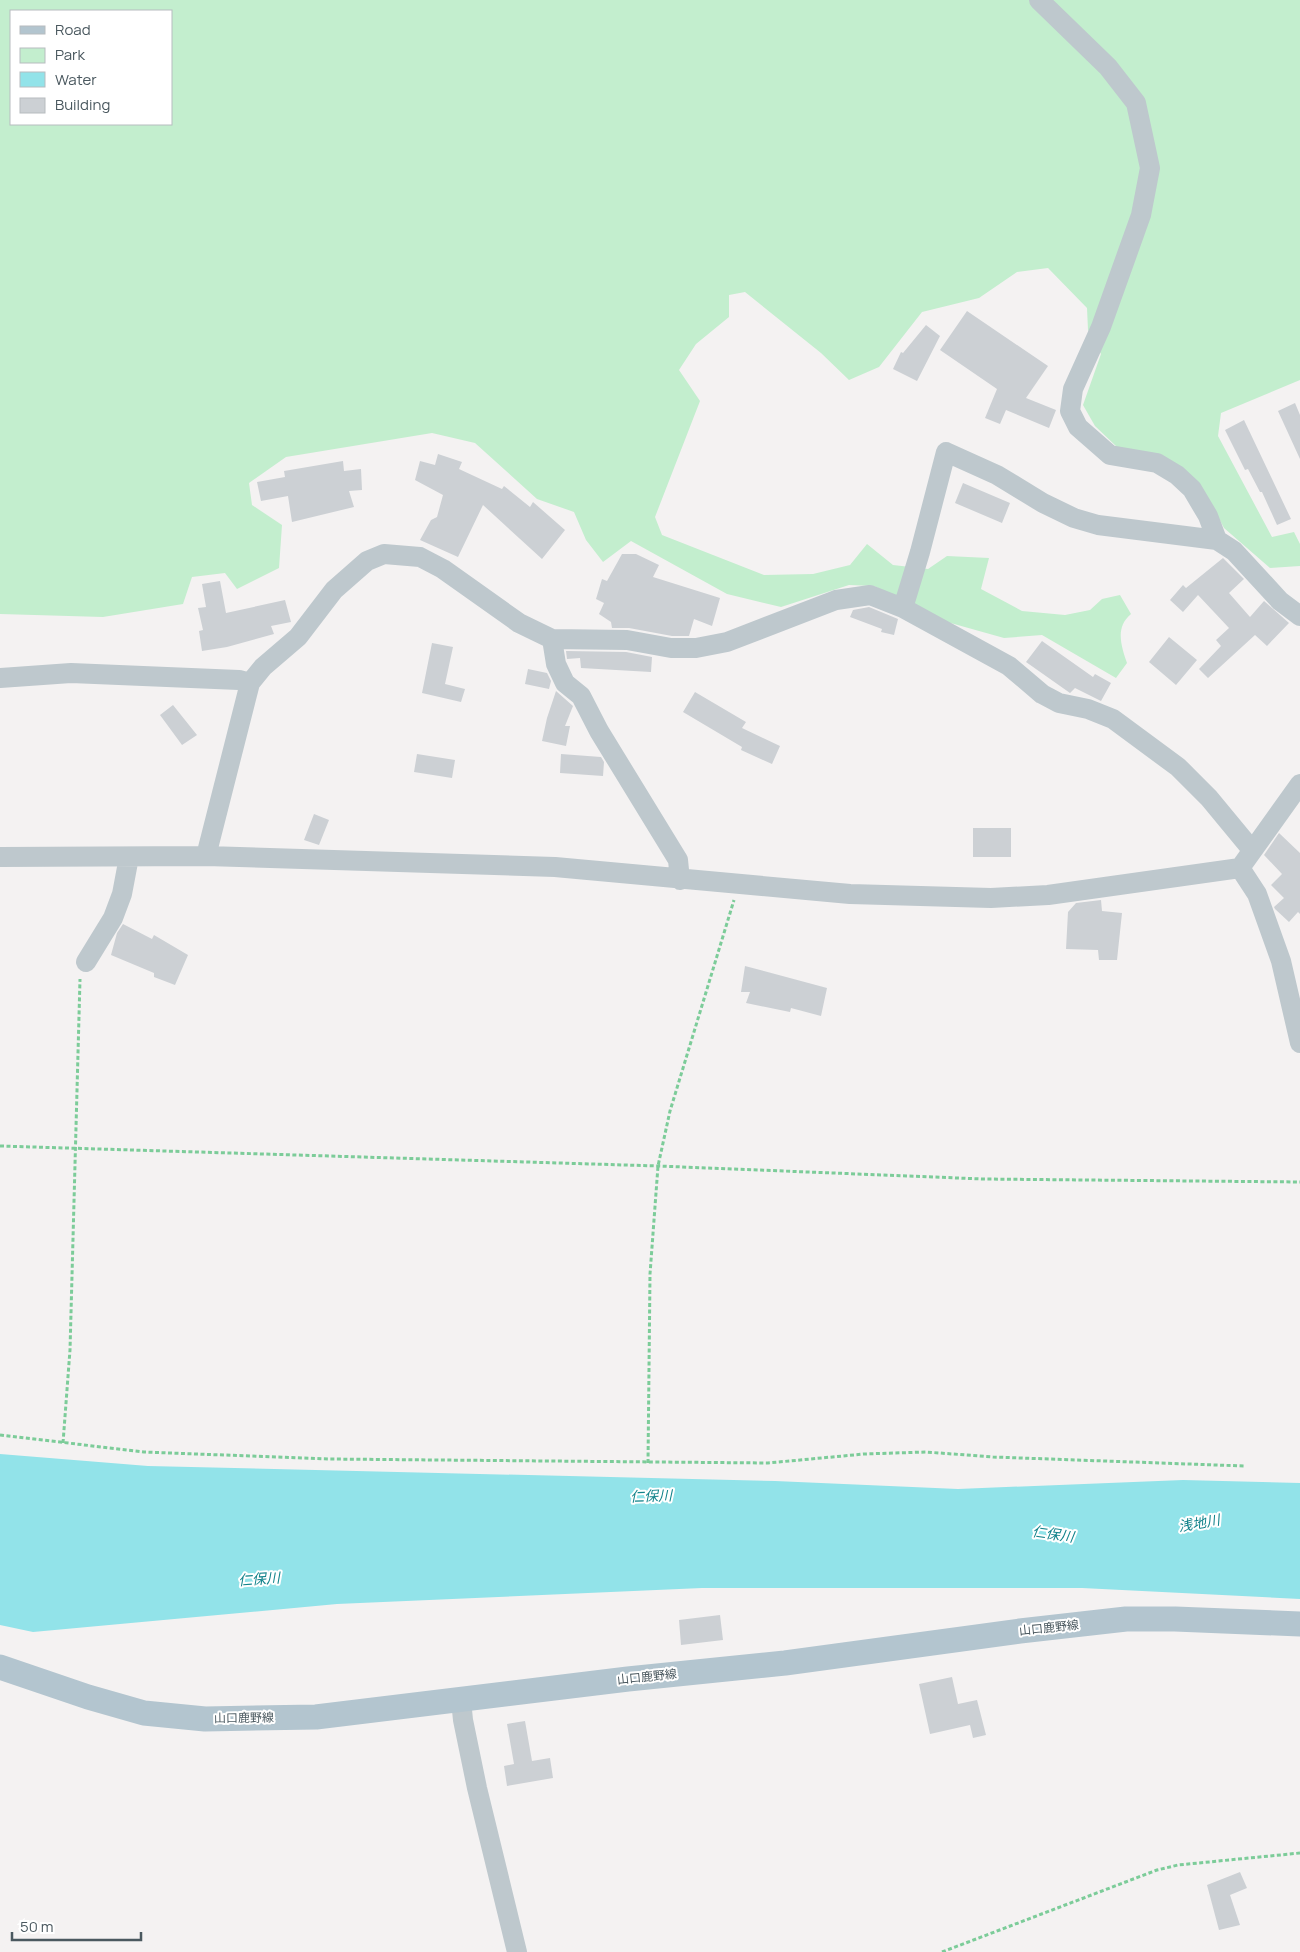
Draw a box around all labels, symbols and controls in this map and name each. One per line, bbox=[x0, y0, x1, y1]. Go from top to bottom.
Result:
legend bbox=[10, 10, 172, 125]
text: Road bbox=[55, 19, 91, 40]
text: Park bbox=[55, 44, 85, 65]
text: Water bbox=[55, 69, 97, 90]
text: Building bbox=[55, 94, 110, 115]
water label: 仁保川 bbox=[630, 1485, 674, 1506]
water label: 浅地川 bbox=[1177, 1509, 1223, 1536]
water label: 仁保川 bbox=[1031, 1521, 1077, 1546]
water label: 仁保川 bbox=[237, 1567, 283, 1589]
street label: 山口鹿野線 bbox=[1018, 1616, 1080, 1639]
street label: 山口鹿野線 bbox=[616, 1665, 678, 1688]
street label: 山口鹿野線 bbox=[214, 1708, 274, 1727]
scale bar bbox=[12, 1910, 141, 1942]
text: 50 m bbox=[20, 1916, 54, 1937]

